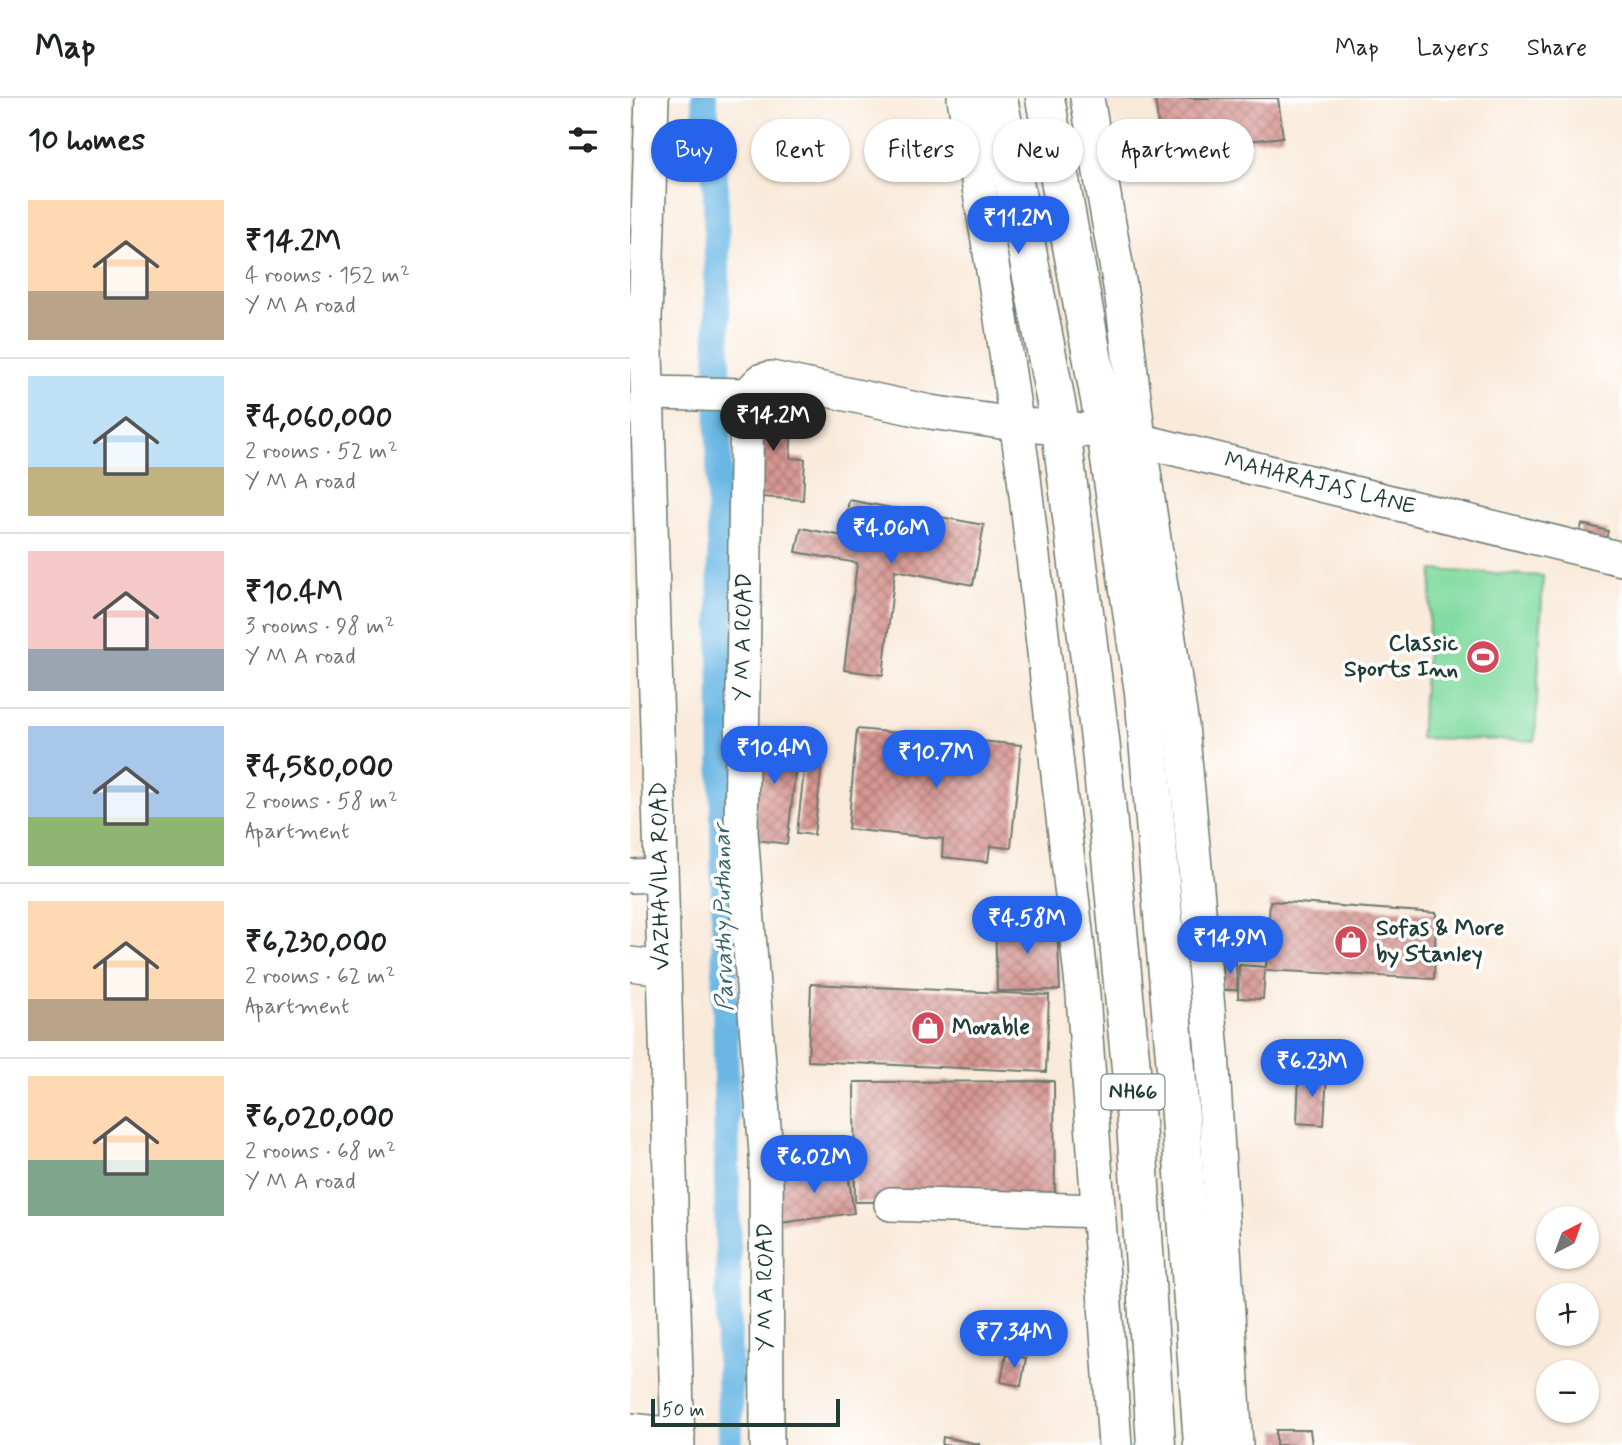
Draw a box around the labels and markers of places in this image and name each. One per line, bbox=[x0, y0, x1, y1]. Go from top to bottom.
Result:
pin: ₹11.2M bbox=[961, 197, 1075, 256]
pin: ₹14.2M bbox=[716, 394, 830, 453]
pin: ₹4.06M bbox=[834, 506, 948, 566]
place label: Classic Sports Inn bbox=[1344, 629, 1458, 685]
sports icon: Classic Sports Inn bbox=[1464, 638, 1502, 676]
pin: ₹10.4M bbox=[717, 726, 831, 786]
pin: ₹10.7M bbox=[879, 730, 993, 790]
pin: ₹4.58M bbox=[970, 896, 1084, 956]
place label: Sofas & More by Stanley bbox=[1376, 914, 1504, 970]
pin: ₹14.9M bbox=[1173, 916, 1287, 976]
shop icon: Sofas & More by Stanley bbox=[1332, 923, 1370, 961]
shop icon: Movable bbox=[909, 1009, 947, 1047]
place label: Movable bbox=[952, 1013, 1030, 1043]
pin: ₹6.23M bbox=[1255, 1040, 1369, 1099]
pin: ₹6.02M bbox=[757, 1136, 871, 1195]
pin: ₹7.34M bbox=[957, 1310, 1071, 1370]

